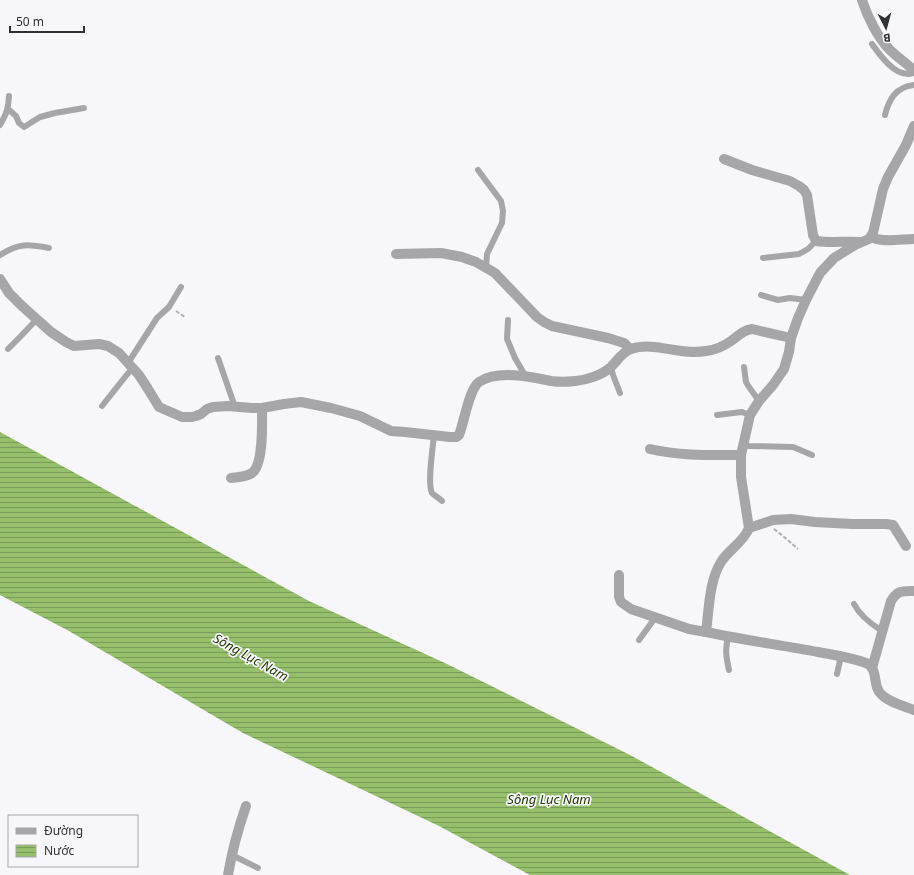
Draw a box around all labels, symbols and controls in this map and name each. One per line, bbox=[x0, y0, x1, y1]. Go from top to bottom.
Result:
scale bar bbox=[10, 8, 84, 34]
north arrow bbox=[866, 8, 906, 48]
text: 50 m bbox=[16, 13, 44, 30]
text: B bbox=[883, 31, 892, 46]
water label: Sông Lục Nam bbox=[210, 629, 292, 685]
water label: Sông Lục Nam bbox=[507, 790, 591, 808]
legend bbox=[8, 815, 138, 867]
text: Đường bbox=[44, 822, 83, 839]
text: Nước bbox=[44, 842, 75, 859]

